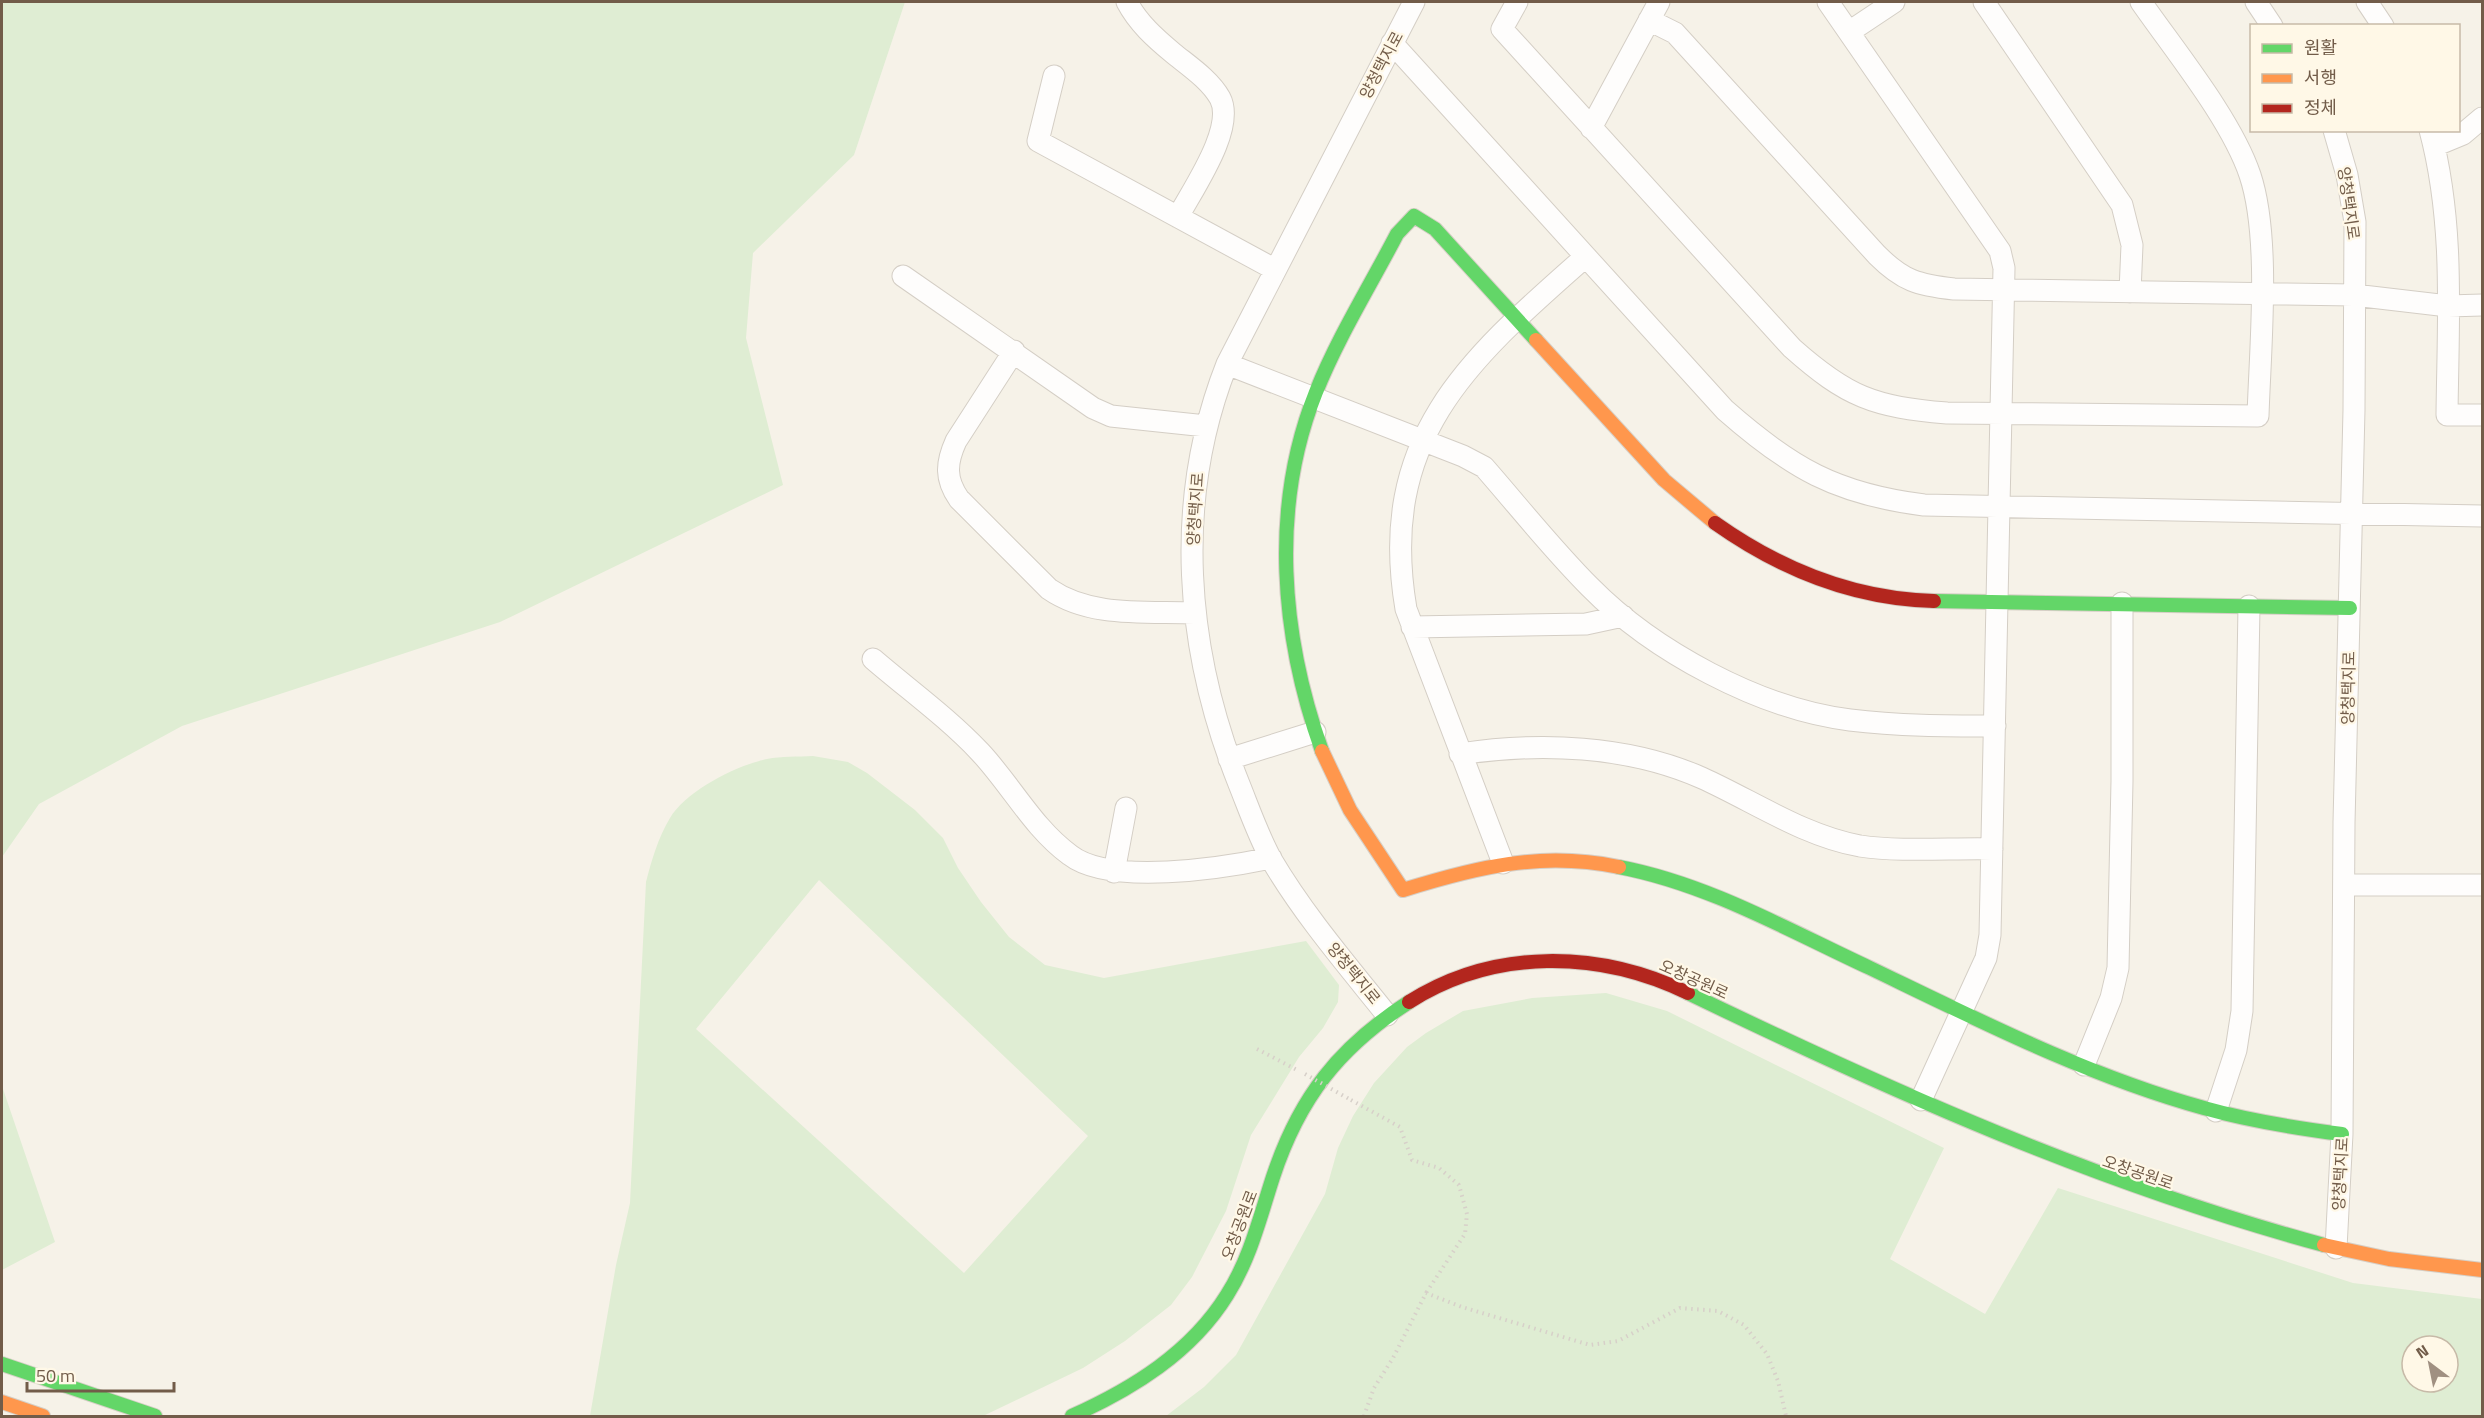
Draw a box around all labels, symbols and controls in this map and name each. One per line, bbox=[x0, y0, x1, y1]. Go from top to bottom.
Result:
legend bbox=[2250, 24, 2460, 132]
street label: 양청택지로 bbox=[1353, 27, 1409, 103]
text: 원활 bbox=[2304, 34, 2337, 61]
text: 서행 bbox=[2304, 64, 2337, 91]
text: 정체 bbox=[2304, 94, 2337, 121]
street label: 양청택지로 bbox=[2332, 165, 2366, 241]
street label: 양청택지로 bbox=[1180, 471, 1210, 547]
street label: 양청택지로 bbox=[2335, 651, 2361, 725]
street label: 양청택지로 bbox=[1322, 937, 1387, 1009]
street label: 오창공원로 bbox=[1655, 953, 1733, 1005]
street label: 양청택지로 bbox=[2326, 1136, 2354, 1211]
street label: 오창공원로 bbox=[2099, 1149, 2177, 1195]
street label: 오창공원로 bbox=[1215, 1186, 1263, 1264]
north arrow bbox=[2400, 1334, 2460, 1394]
text: N bbox=[2411, 1338, 2433, 1364]
scale bar bbox=[27, 1355, 174, 1393]
text: 50 m bbox=[36, 1362, 75, 1389]

